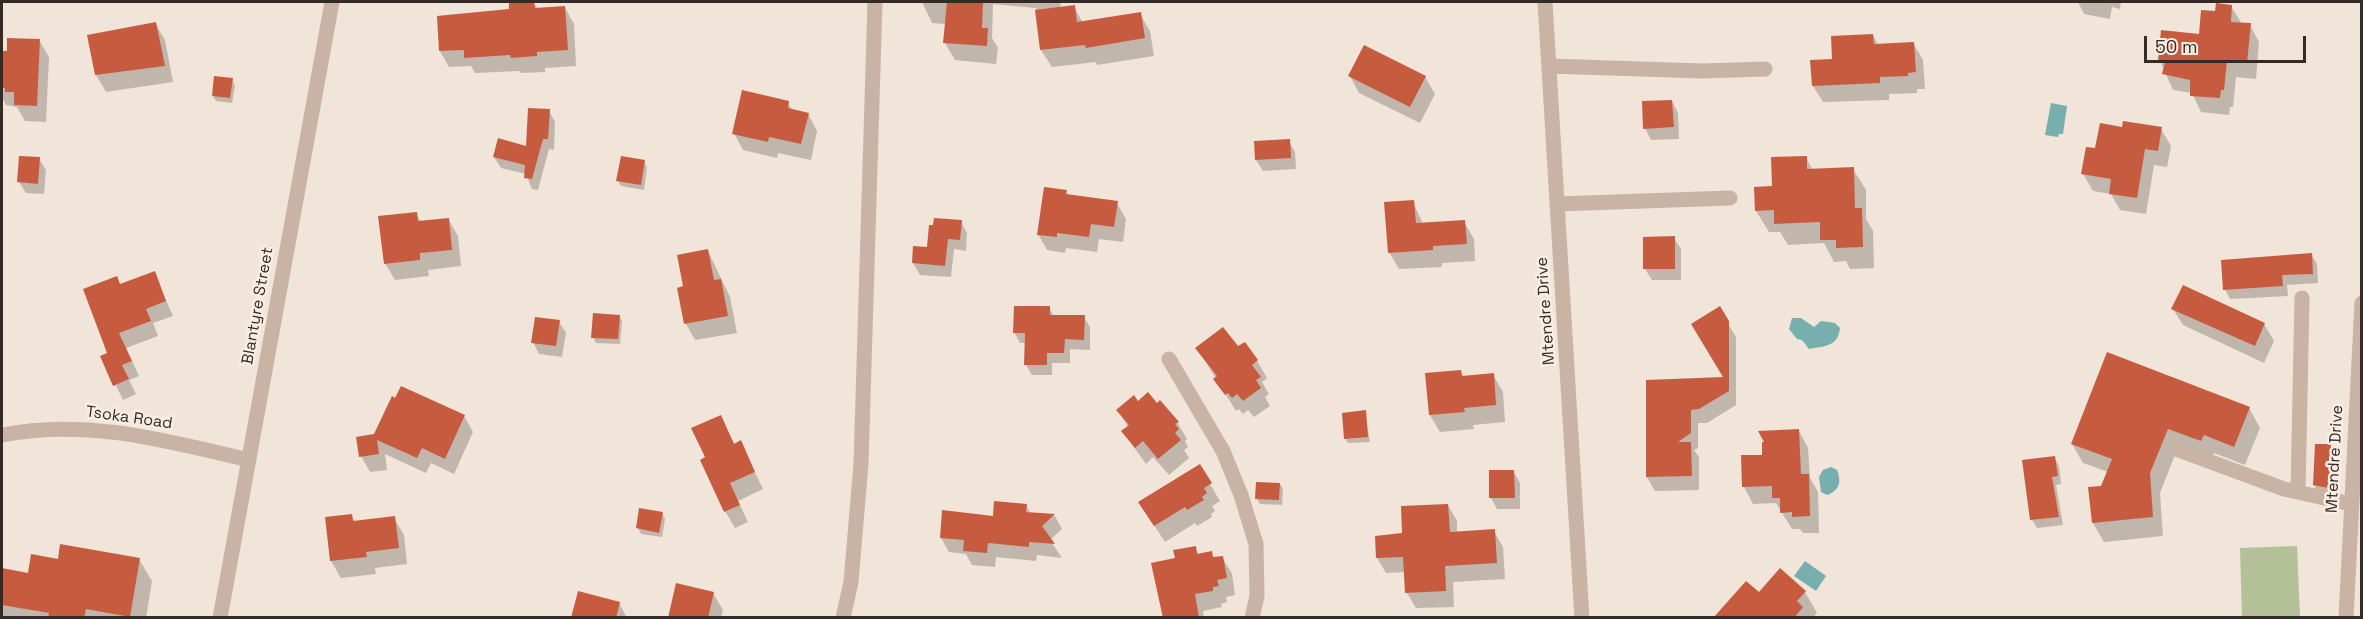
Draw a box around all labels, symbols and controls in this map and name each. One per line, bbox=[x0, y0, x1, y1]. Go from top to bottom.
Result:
scale bar bbox=[2147, 24, 2309, 62]
text: 50 m bbox=[2155, 35, 2197, 58]
street label: Blantyre Street bbox=[238, 246, 278, 366]
street label: Mtendre Drive bbox=[1533, 256, 1559, 366]
street label: Tsoka Road bbox=[84, 402, 174, 434]
street label: Mtendre Drive bbox=[2323, 404, 2347, 514]

